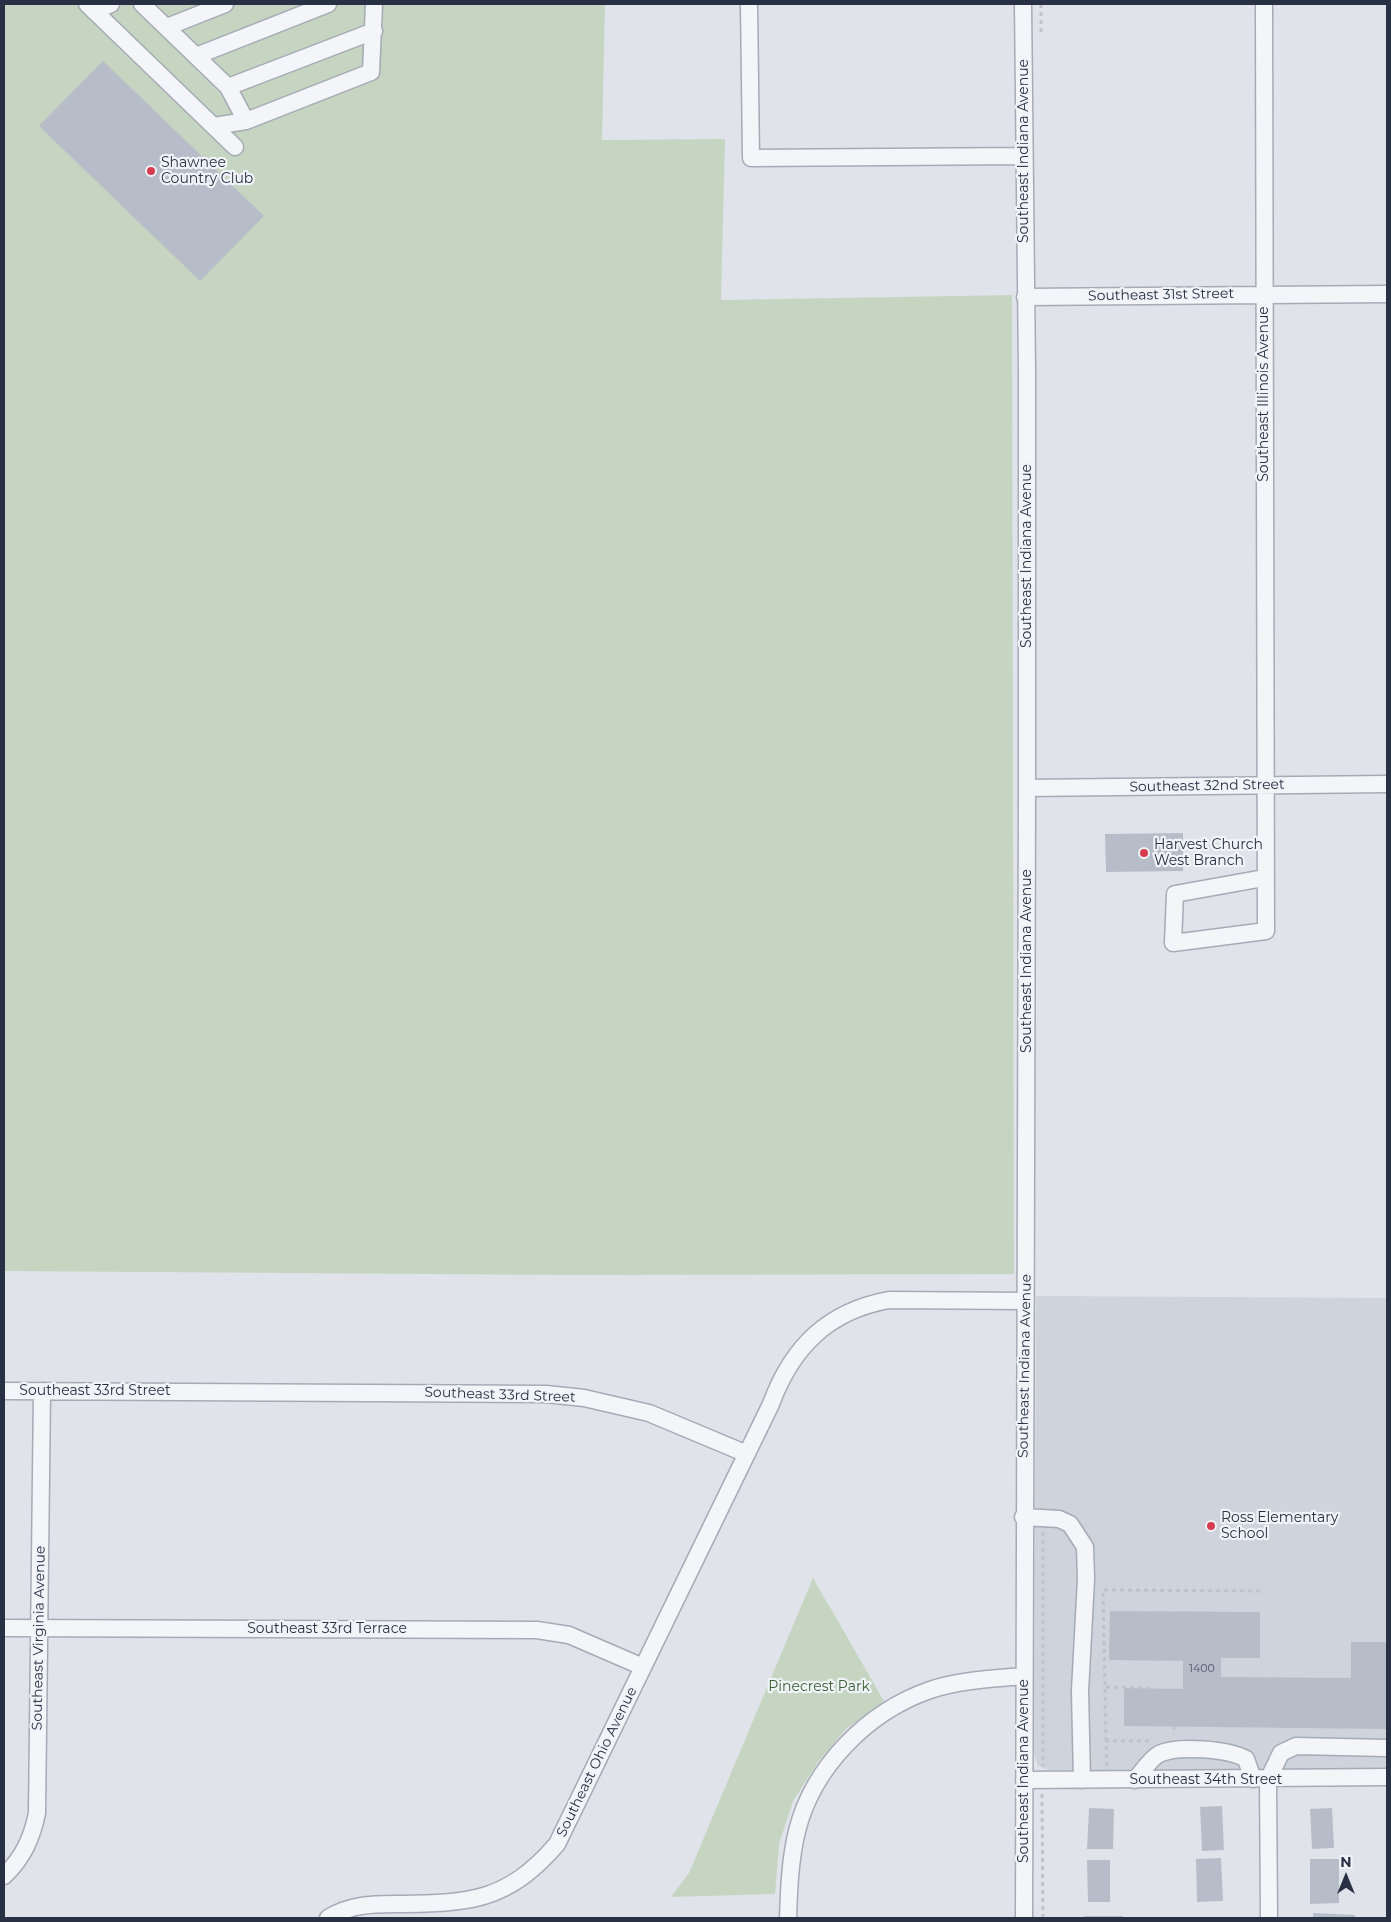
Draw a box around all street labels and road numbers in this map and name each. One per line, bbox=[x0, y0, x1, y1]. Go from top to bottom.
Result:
street label: Southeast Indiana Avenue bbox=[1016, 59, 1032, 243]
street label: Southeast 31st Street bbox=[1088, 285, 1234, 305]
street label: Southeast Illinois Avenue bbox=[1256, 306, 1272, 482]
street label: Southeast Indiana Avenue bbox=[1019, 464, 1035, 648]
street label: Southeast 32nd Street bbox=[1129, 776, 1285, 796]
street label: Southeast Indiana Avenue bbox=[1019, 869, 1035, 1053]
street label: Southeast Indiana Avenue bbox=[1015, 1274, 1035, 1458]
street label: Southeast 33rd Street bbox=[19, 1383, 171, 1399]
street label: Southeast 33rd Street bbox=[424, 1384, 576, 1406]
street label: Southeast Virginia Avenue bbox=[29, 1546, 49, 1730]
street label: Southeast 33rd Terrace bbox=[247, 1621, 407, 1637]
street label: Southeast Indiana Avenue bbox=[1016, 1679, 1032, 1863]
street label: Southeast Ohio Avenue bbox=[553, 1684, 641, 1840]
street label: Southeast 34th Street bbox=[1130, 1772, 1282, 1788]

